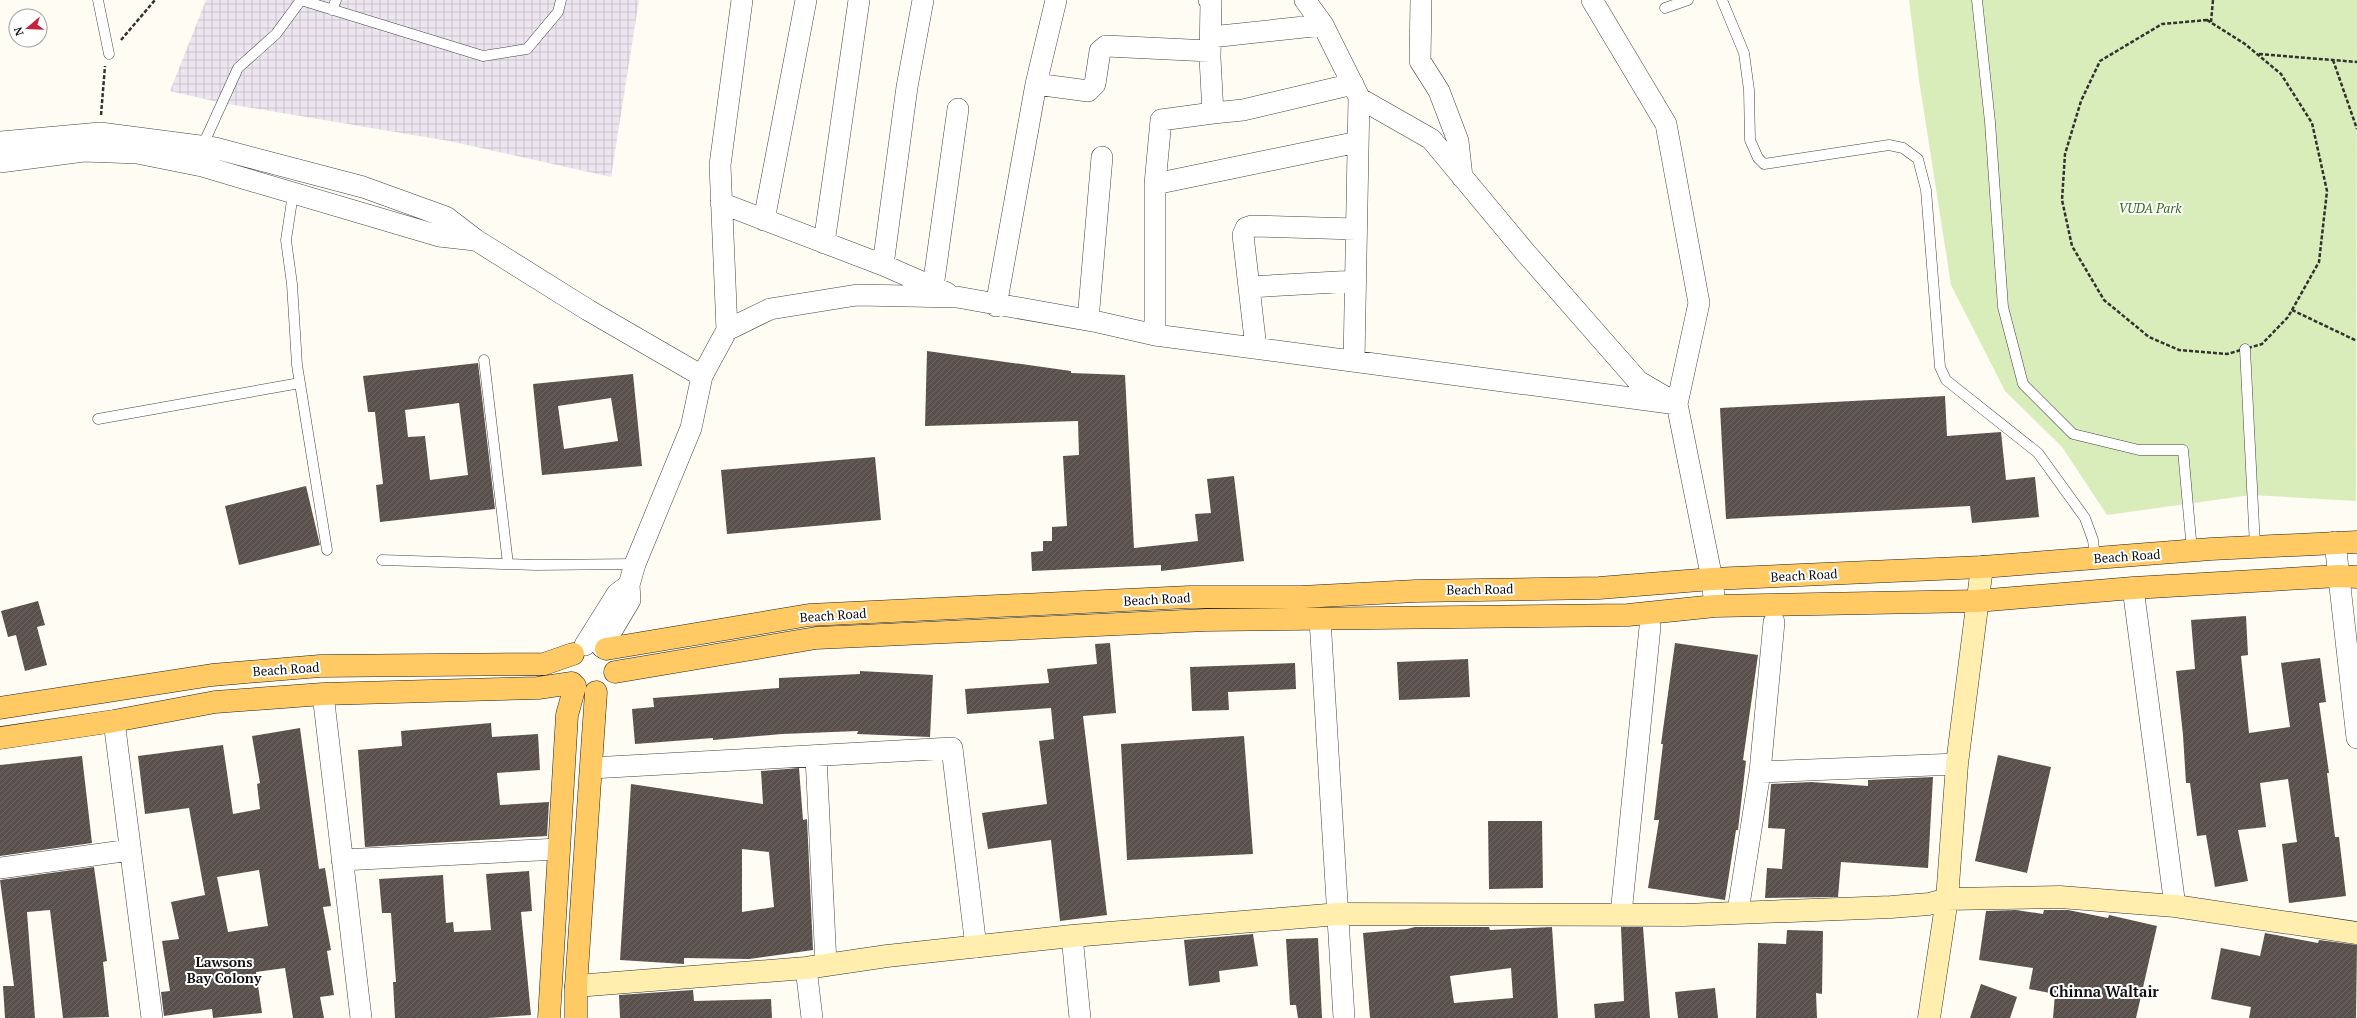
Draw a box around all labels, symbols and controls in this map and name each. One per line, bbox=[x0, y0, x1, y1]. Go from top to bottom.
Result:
north arrow bbox=[8, 8, 48, 48]
text: N bbox=[10, 24, 27, 37]
park label: VUDA Park bbox=[2118, 199, 2182, 217]
street label: Beach Road bbox=[2093, 545, 2161, 567]
street label: Beach Road bbox=[1770, 564, 1838, 586]
street label: Beach Road bbox=[1446, 579, 1514, 599]
street label: Beach Road bbox=[1123, 588, 1191, 610]
street label: Beach Road bbox=[799, 604, 867, 626]
street label: Beach Road bbox=[252, 658, 320, 680]
district label: Lawsons Bay Colony bbox=[187, 952, 262, 987]
district label: Chinna Waltair bbox=[2049, 981, 2159, 1001]

